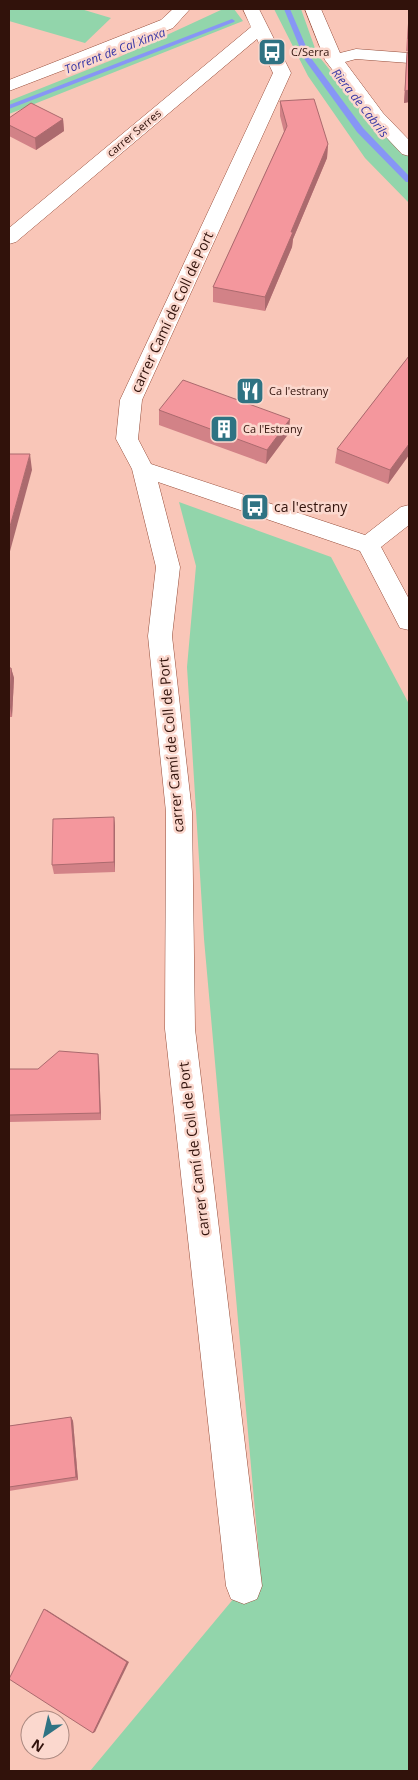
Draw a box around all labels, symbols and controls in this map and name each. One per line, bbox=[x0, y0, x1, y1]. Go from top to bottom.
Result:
water label: Torrent de Cal Xinxa bbox=[62, 23, 168, 78]
bus stop icon: C/Serra bbox=[257, 37, 287, 67]
place label: C/Serra bbox=[291, 44, 329, 59]
water label: Riera de Cabrils bbox=[328, 65, 393, 141]
street label: carrer Serres bbox=[103, 105, 164, 160]
street label: carrer Camí de Coll de Port bbox=[126, 228, 217, 395]
restaurant icon: Ca l'estrany bbox=[235, 376, 265, 406]
place label: Ca l'estrany bbox=[269, 383, 329, 398]
building icon: Ca l'Estrany bbox=[209, 414, 239, 444]
place label: Ca l'Estrany bbox=[243, 421, 303, 436]
bus stop icon: ca l'estrany bbox=[240, 492, 270, 522]
place label: ca l'estrany bbox=[274, 497, 348, 516]
street label: carrer Camí de Coll de Port bbox=[153, 657, 188, 833]
street label: carrer Camí de Coll de Port bbox=[173, 1061, 214, 1237]
north arrow bbox=[20, 1710, 70, 1760]
text: N bbox=[27, 1735, 47, 1757]

